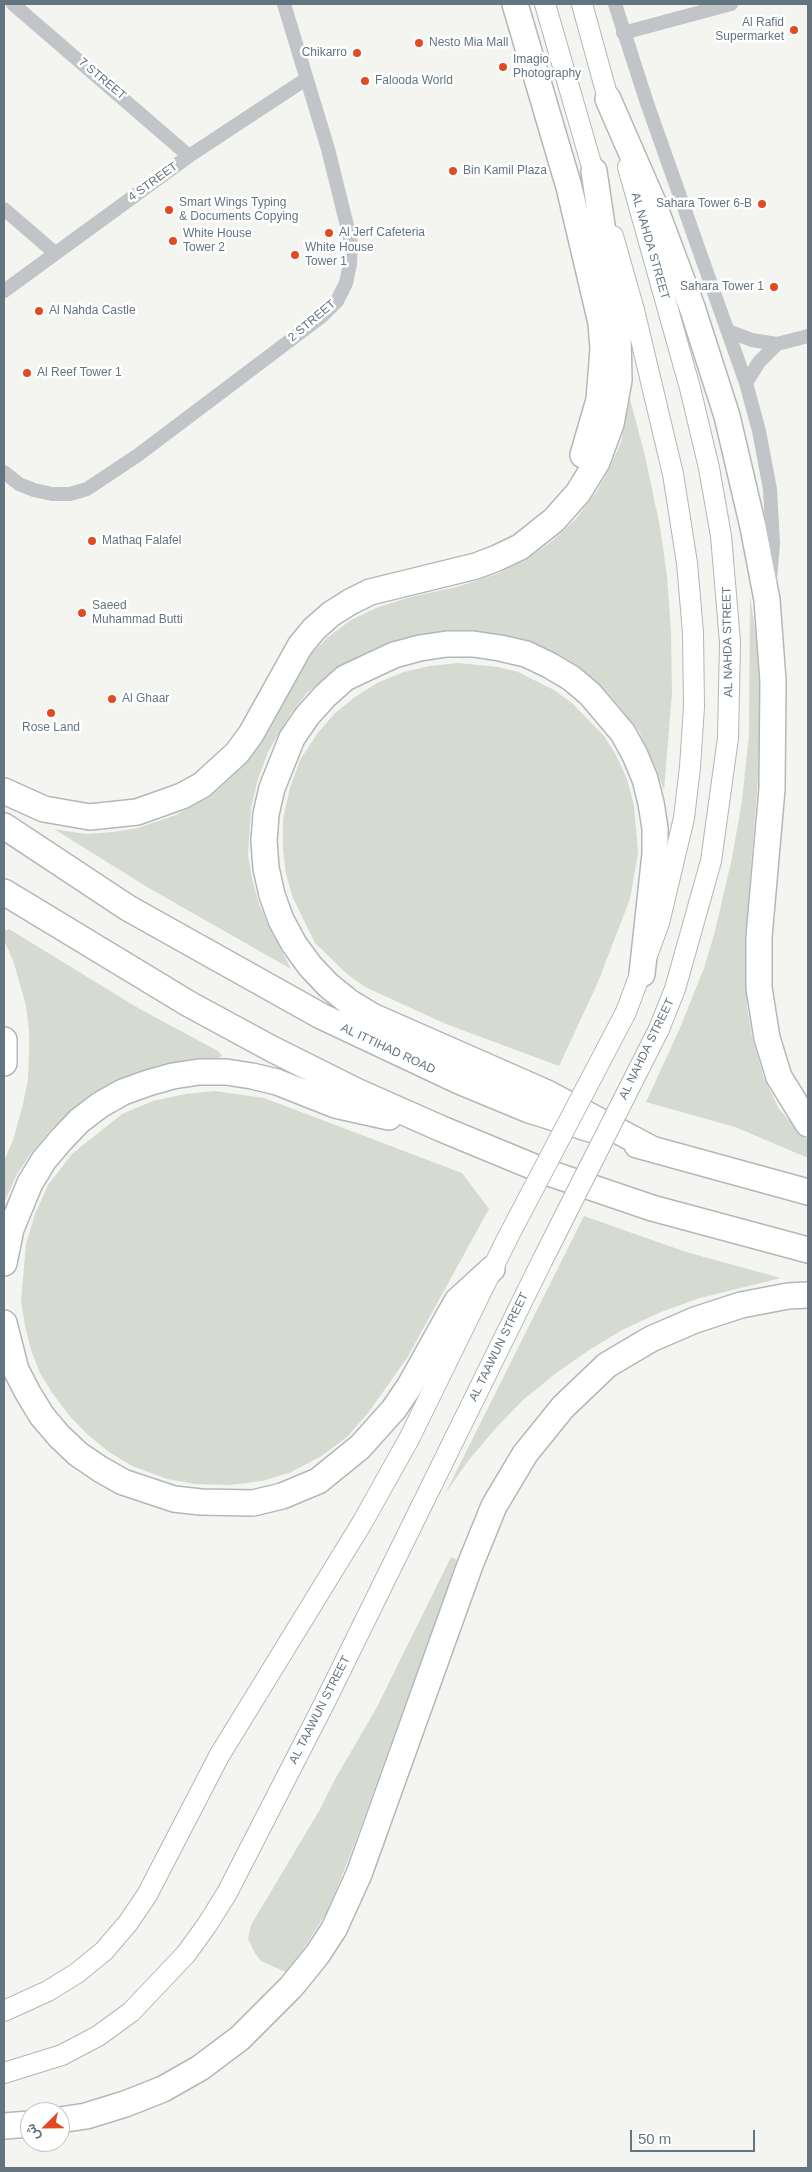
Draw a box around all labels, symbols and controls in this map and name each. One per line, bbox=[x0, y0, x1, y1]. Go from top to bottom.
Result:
place label: Al Rafid Supermarket bbox=[715, 16, 784, 44]
marker: Al Rafid Supermarket bbox=[788, 24, 800, 36]
place label: Nesto Mia Mall bbox=[429, 36, 508, 50]
marker: Nesto Mia Mall bbox=[413, 37, 425, 49]
place label: Chikarro bbox=[302, 46, 347, 60]
marker: Chikarro bbox=[351, 47, 363, 59]
place label: Imagio Photography bbox=[513, 53, 581, 81]
street label: 7 STREET bbox=[75, 55, 129, 103]
marker: Imagio Photography bbox=[497, 61, 509, 73]
place label: Falooda World bbox=[375, 74, 453, 88]
marker: Falooda World bbox=[359, 75, 371, 87]
street label: 4 STREET bbox=[126, 159, 180, 205]
place label: Bin Kamil Plaza bbox=[463, 164, 547, 178]
marker: Bin Kamil Plaza bbox=[447, 165, 459, 177]
street label: AL NAHDA STREET bbox=[628, 191, 672, 301]
place label: Smart Wings Typing & Documents Copying bbox=[179, 196, 298, 224]
place label: Sahara Tower 6-B bbox=[656, 197, 752, 211]
marker: Sahara Tower 6-B bbox=[756, 198, 768, 210]
marker: Smart Wings Typing & Documents Copying bbox=[163, 204, 175, 216]
place label: Al Jerf Cafeteria bbox=[339, 226, 425, 240]
place label: White House Tower 2 bbox=[183, 227, 252, 255]
marker: Al Jerf Cafeteria bbox=[323, 227, 335, 239]
marker: White House Tower 2 bbox=[167, 235, 179, 247]
place label: White House Tower 1 bbox=[305, 241, 374, 269]
marker: White House Tower 1 bbox=[289, 249, 301, 261]
place label: Sahara Tower 1 bbox=[680, 280, 764, 294]
marker: Sahara Tower 1 bbox=[768, 281, 780, 293]
street label: 2 STREET bbox=[285, 297, 339, 345]
place label: Al Nahda Castle bbox=[49, 304, 136, 318]
marker: Al Nahda Castle bbox=[33, 305, 45, 317]
place label: Al Reef Tower 1 bbox=[37, 366, 122, 380]
marker: Al Reef Tower 1 bbox=[21, 367, 33, 379]
place label: Mathaq Falafel bbox=[102, 534, 181, 548]
marker: Mathaq Falafel bbox=[86, 535, 98, 547]
street label: AL NAHDA STREET bbox=[720, 587, 736, 697]
place label: Saeed Muhammad Butti bbox=[92, 599, 183, 627]
marker: Saeed Muhammad Butti bbox=[76, 607, 88, 619]
place label: Al Ghaar bbox=[122, 692, 169, 706]
marker: Al Ghaar bbox=[106, 693, 118, 705]
marker: Rose Land bbox=[45, 707, 57, 719]
place label: Rose Land bbox=[22, 721, 80, 735]
street label: AL NAHDA STREET bbox=[616, 996, 678, 1102]
street label: AL ITTIHAD ROAD bbox=[338, 1021, 438, 1077]
street label: AL TAAWUN STREET bbox=[466, 1290, 532, 1404]
street label: AL TAAWUN STREET bbox=[286, 1654, 354, 1766]
north arrow bbox=[20, 2102, 70, 2152]
scale bar bbox=[632, 2120, 757, 2152]
text: ش bbox=[21, 2122, 43, 2143]
text: 50 m bbox=[638, 2130, 671, 2147]

